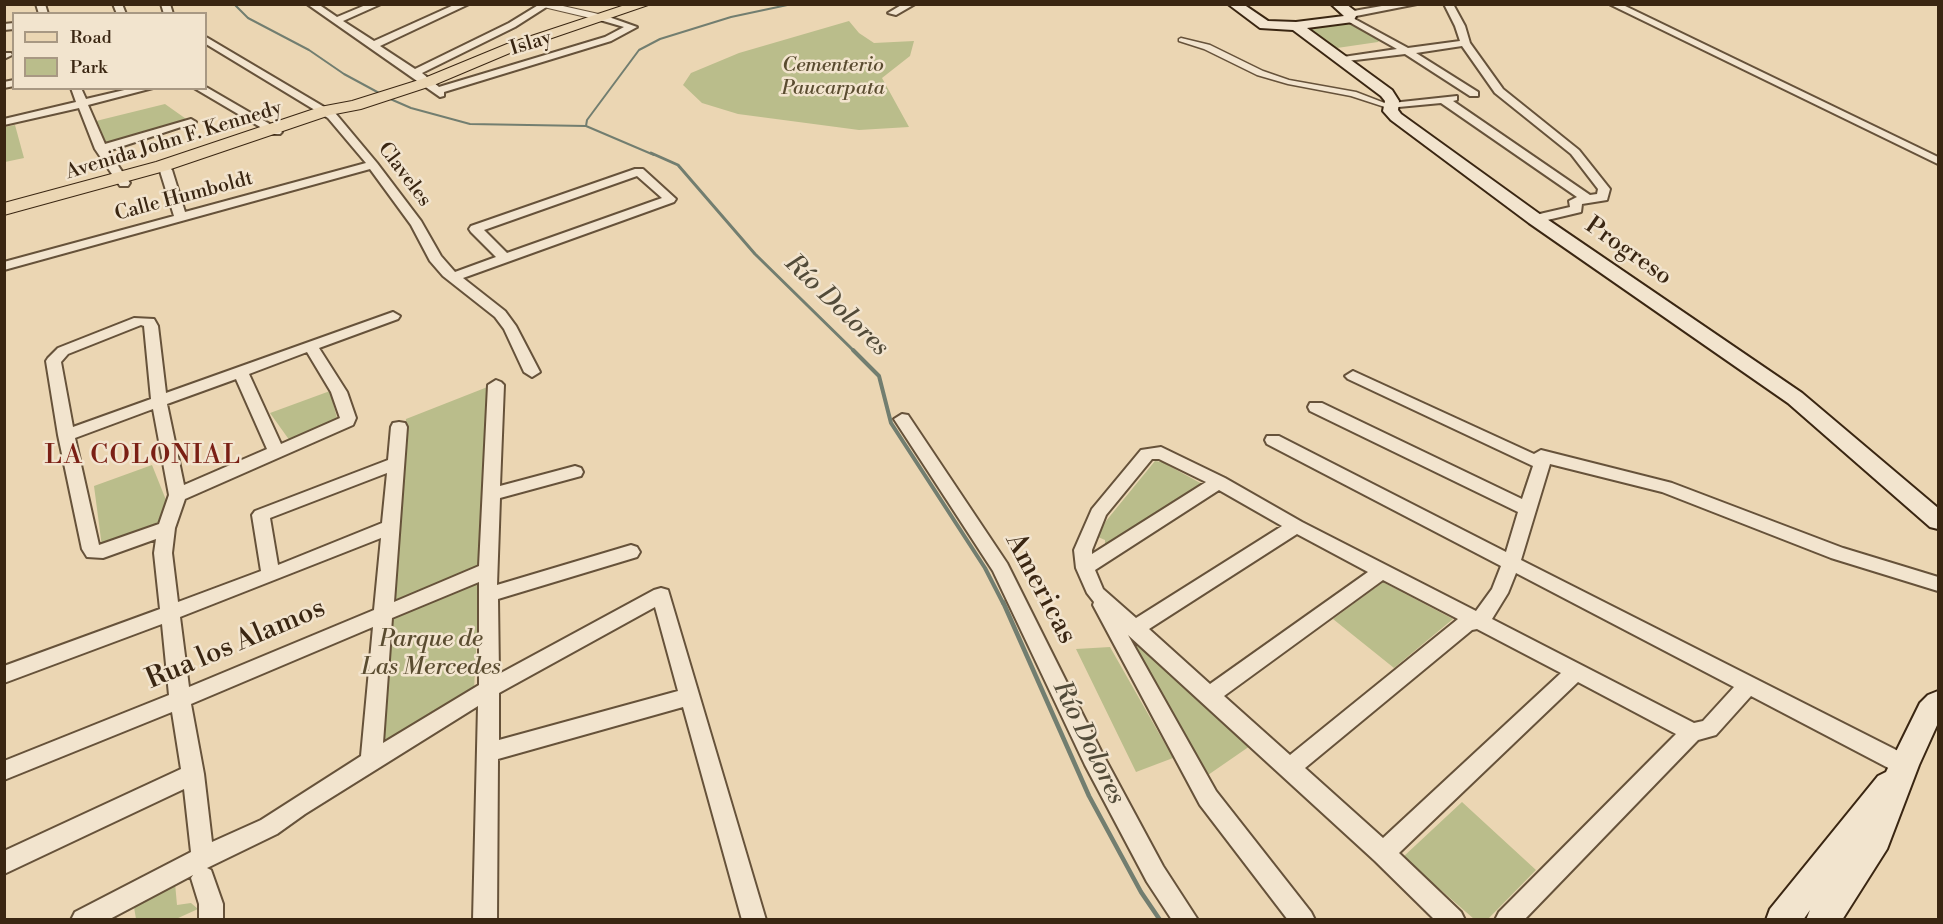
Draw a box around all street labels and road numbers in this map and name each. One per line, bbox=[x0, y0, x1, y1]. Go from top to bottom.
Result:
street label: Islay bbox=[507, 26, 555, 62]
street label: Avenida John F. Kennedy bbox=[63, 97, 285, 185]
street label: Claveles bbox=[372, 138, 436, 212]
street label: Calle Humboldt bbox=[112, 167, 256, 227]
street label: Progreso bbox=[1579, 212, 1677, 292]
street label: Americas bbox=[997, 528, 1083, 650]
street label: Rua los Alamos bbox=[141, 592, 331, 698]

